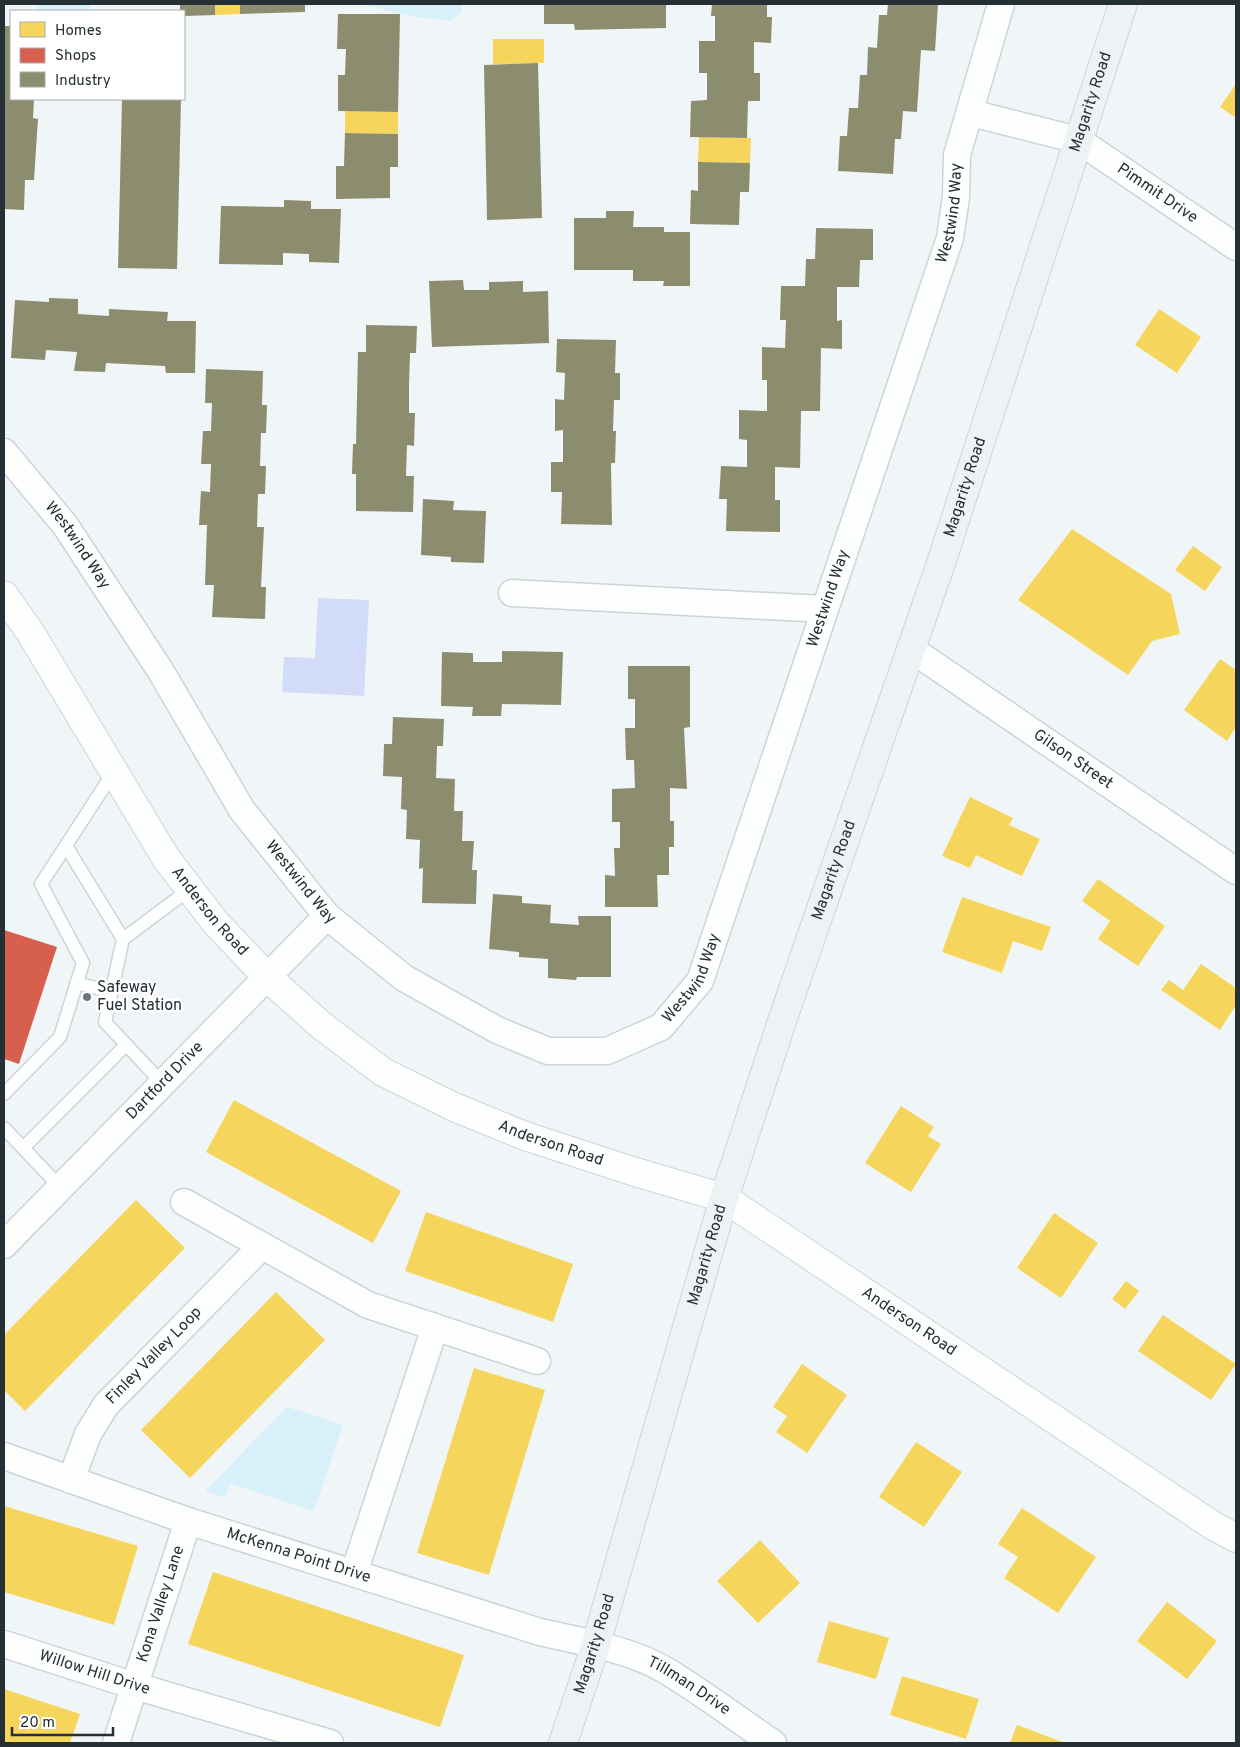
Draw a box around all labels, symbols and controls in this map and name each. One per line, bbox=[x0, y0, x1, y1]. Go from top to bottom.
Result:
legend bbox=[10, 10, 185, 100]
text: Homes bbox=[55, 22, 102, 41]
text: Shops bbox=[55, 47, 96, 66]
street label: Magarity Road bbox=[1065, 50, 1117, 155]
text: Industry bbox=[55, 72, 111, 91]
street label: Pimmit Drive bbox=[1113, 159, 1201, 228]
street label: Westwind Way bbox=[932, 163, 967, 266]
street label: Magarity Road bbox=[940, 435, 991, 540]
street label: Westwind Way bbox=[40, 498, 114, 593]
street label: Westwind Way bbox=[803, 547, 854, 650]
street label: Gilson Street bbox=[1029, 725, 1117, 794]
street label: Magarity Road bbox=[808, 818, 861, 923]
street label: Westwind Way bbox=[261, 837, 340, 929]
street label: Anderson Road bbox=[167, 863, 252, 960]
street label: Westwind Way bbox=[658, 931, 725, 1027]
place label: Safeway Fuel Station bbox=[97, 978, 182, 1016]
marker: Safeway Fuel Station bbox=[81, 991, 93, 1003]
street label: Dartford Drive bbox=[122, 1037, 208, 1124]
street label: Anderson Road bbox=[495, 1116, 606, 1171]
street label: Magarity Road bbox=[684, 1202, 732, 1308]
street label: Anderson Road bbox=[857, 1283, 960, 1361]
street label: Finley Valley Loop bbox=[102, 1303, 206, 1409]
street label: McKenna Point Drive bbox=[224, 1524, 373, 1588]
street label: Kona Valley Lane bbox=[133, 1543, 189, 1665]
street label: Magarity Road bbox=[570, 1592, 620, 1697]
street label: Willow Hill Drive bbox=[36, 1646, 152, 1700]
street label: Tillman Drive bbox=[644, 1652, 734, 1720]
scale bar bbox=[12, 1704, 114, 1736]
text: 20 m bbox=[20, 1714, 55, 1733]

